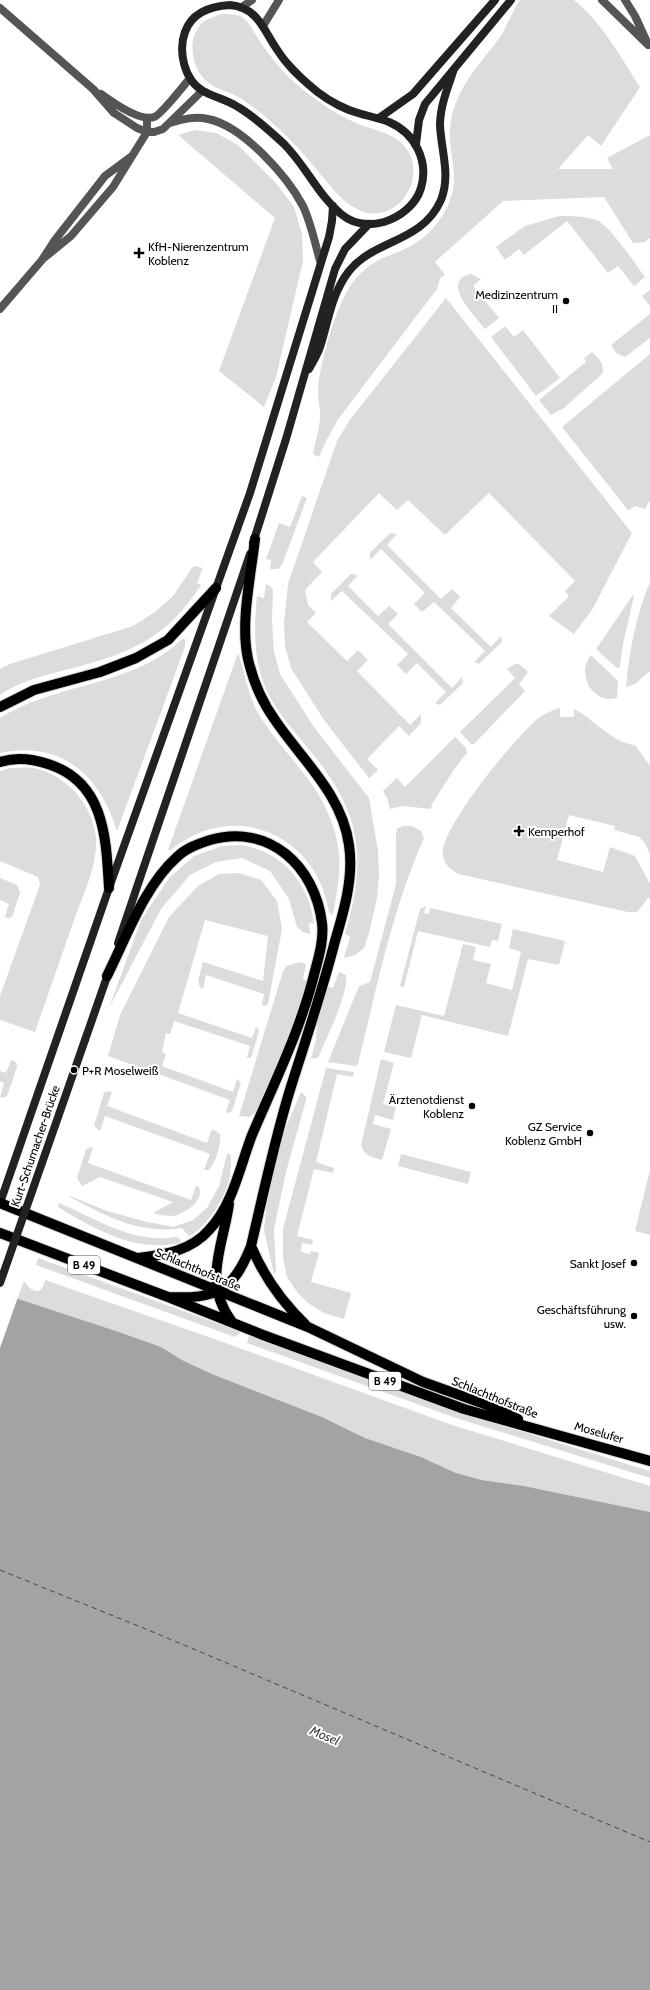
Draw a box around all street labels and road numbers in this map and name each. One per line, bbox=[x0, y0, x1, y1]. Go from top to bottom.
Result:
street label: Kurt-Schumacher-Brücke bbox=[7, 1083, 63, 1209]
street label: Schlachthofstraße bbox=[153, 1244, 243, 1294]
road number: B 49 bbox=[68, 1256, 100, 1274]
road number: B 49 bbox=[369, 1372, 401, 1390]
street label: Schlachthofstraße bbox=[450, 1373, 540, 1421]
street label: Moselufer bbox=[573, 1418, 625, 1446]

